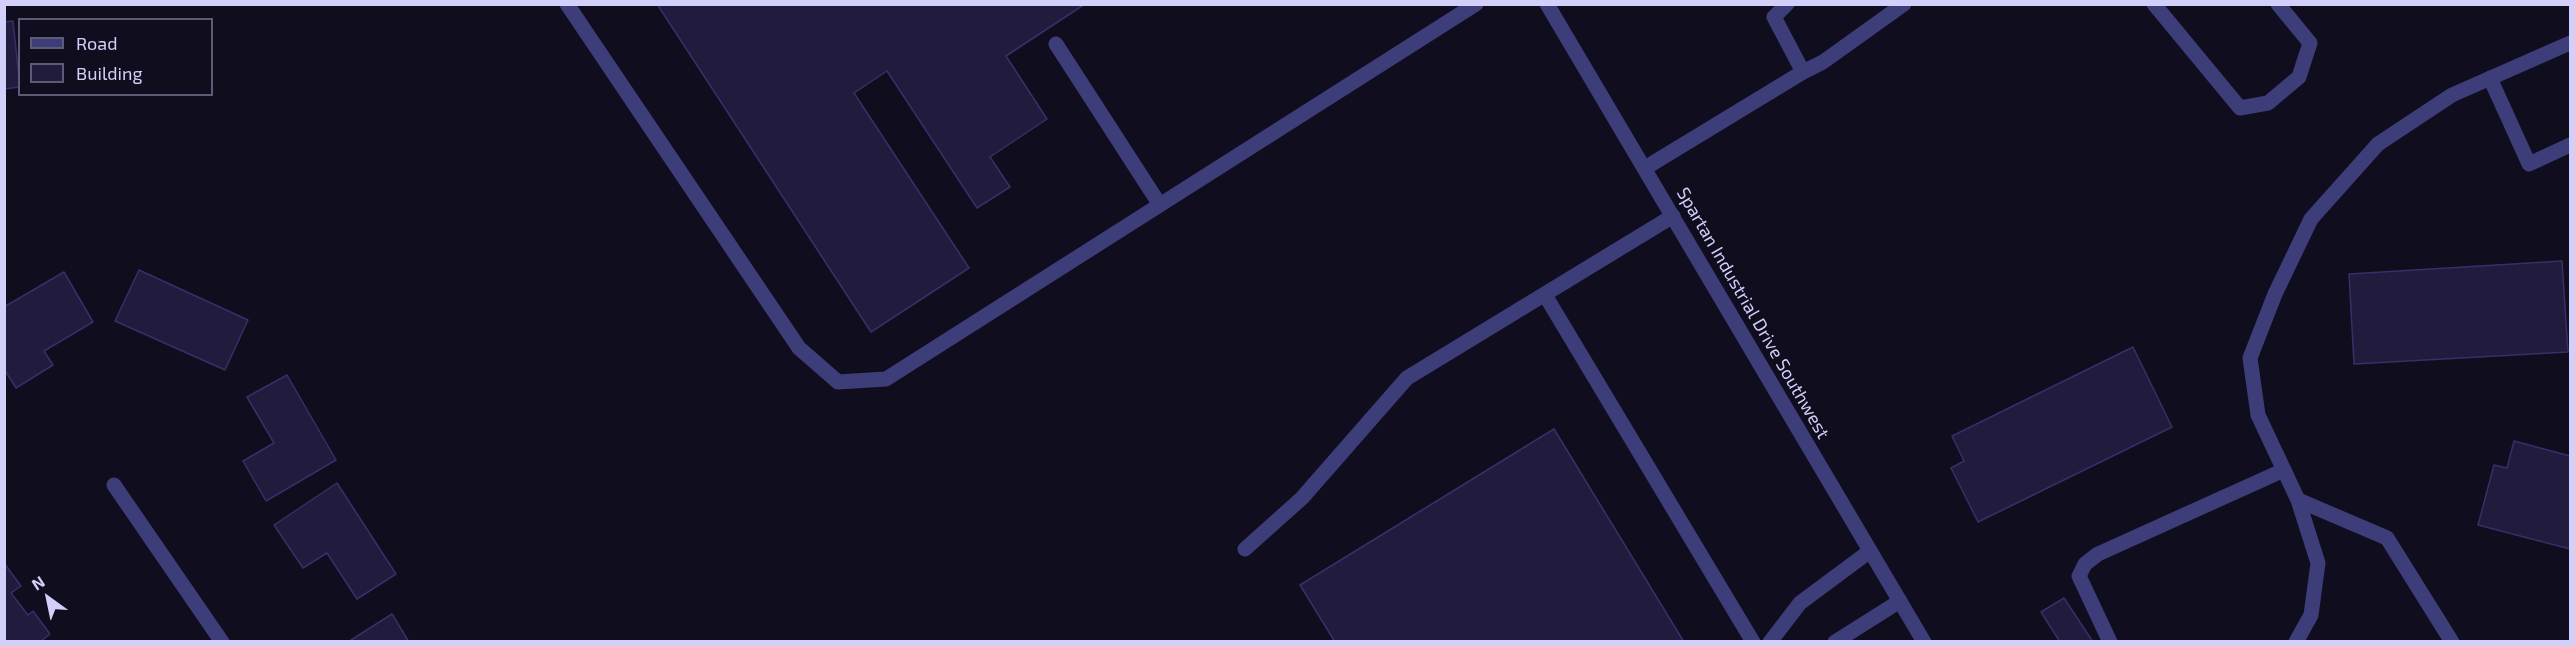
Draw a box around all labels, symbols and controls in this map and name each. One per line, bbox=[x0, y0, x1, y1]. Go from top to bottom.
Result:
legend bbox=[18, 18, 213, 96]
text: Road bbox=[76, 32, 117, 54]
text: Building bbox=[76, 62, 143, 84]
street label: Spartan Industrial Drive Southwest bbox=[1672, 183, 1834, 443]
north arrow bbox=[18, 568, 78, 628]
text: N bbox=[28, 571, 48, 594]

